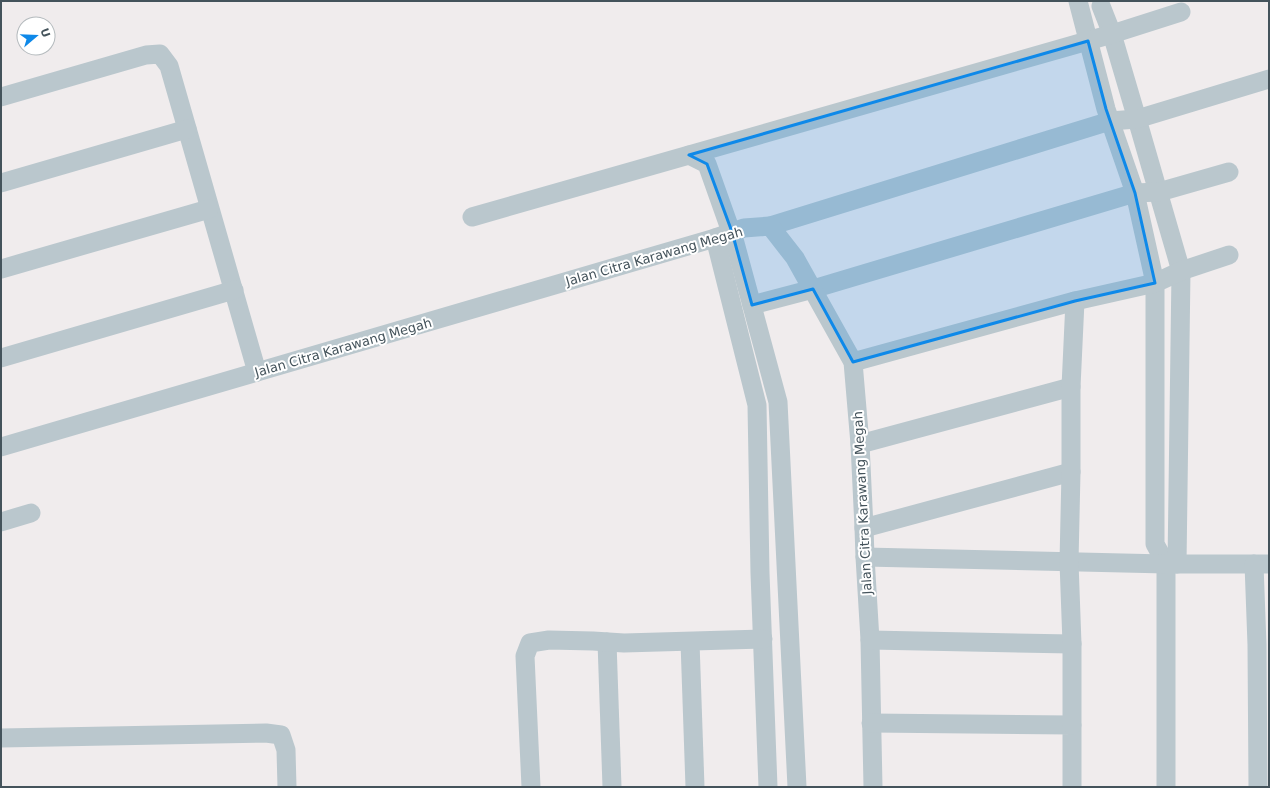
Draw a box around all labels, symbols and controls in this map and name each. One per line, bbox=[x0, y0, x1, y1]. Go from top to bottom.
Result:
north arrow bbox=[16, 16, 56, 56]
text: U bbox=[37, 27, 53, 39]
street label: Jalan Citra Karawang Megah bbox=[563, 224, 744, 289]
street label: Jalan Citra Karawang Megah bbox=[252, 315, 433, 380]
street label: Jalan Citra Karawang Megah bbox=[850, 411, 875, 596]

